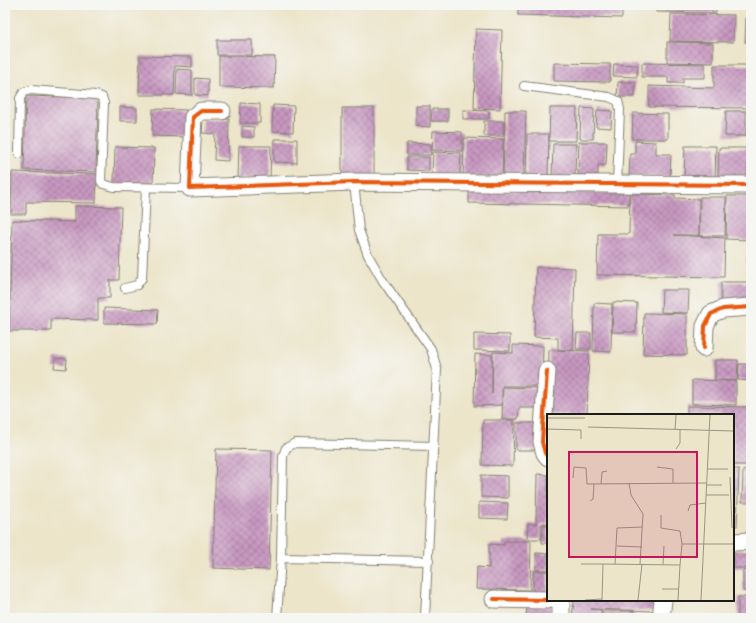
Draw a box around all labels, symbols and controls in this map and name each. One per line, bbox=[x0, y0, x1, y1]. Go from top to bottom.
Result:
inset map bbox=[547, 414, 734, 601]

